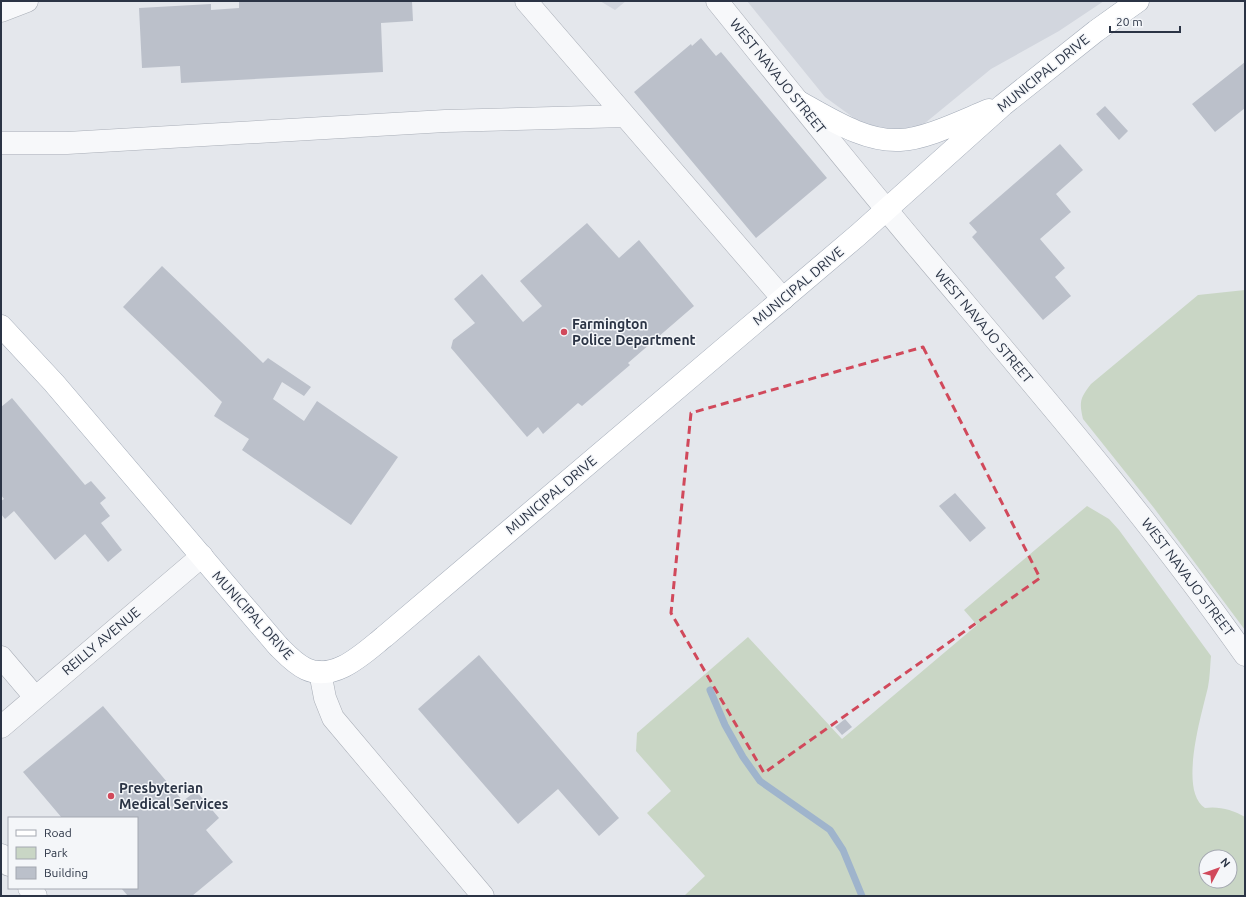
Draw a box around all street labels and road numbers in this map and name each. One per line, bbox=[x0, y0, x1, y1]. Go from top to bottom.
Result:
street label: WEST NAVAJO STREET bbox=[727, 15, 829, 137]
street label: MUNICIPAL DRIVE bbox=[994, 31, 1092, 115]
street label: MUNICIPAL DRIVE bbox=[749, 243, 847, 329]
street label: WEST NAVAJO STREET bbox=[932, 266, 1036, 386]
street label: MUNICIPAL DRIVE bbox=[502, 452, 600, 538]
street label: WEST NAVAJO STREET bbox=[1138, 515, 1238, 639]
street label: MUNICIPAL DRIVE bbox=[209, 567, 297, 663]
street label: REILLY AVENUE bbox=[59, 604, 143, 678]

